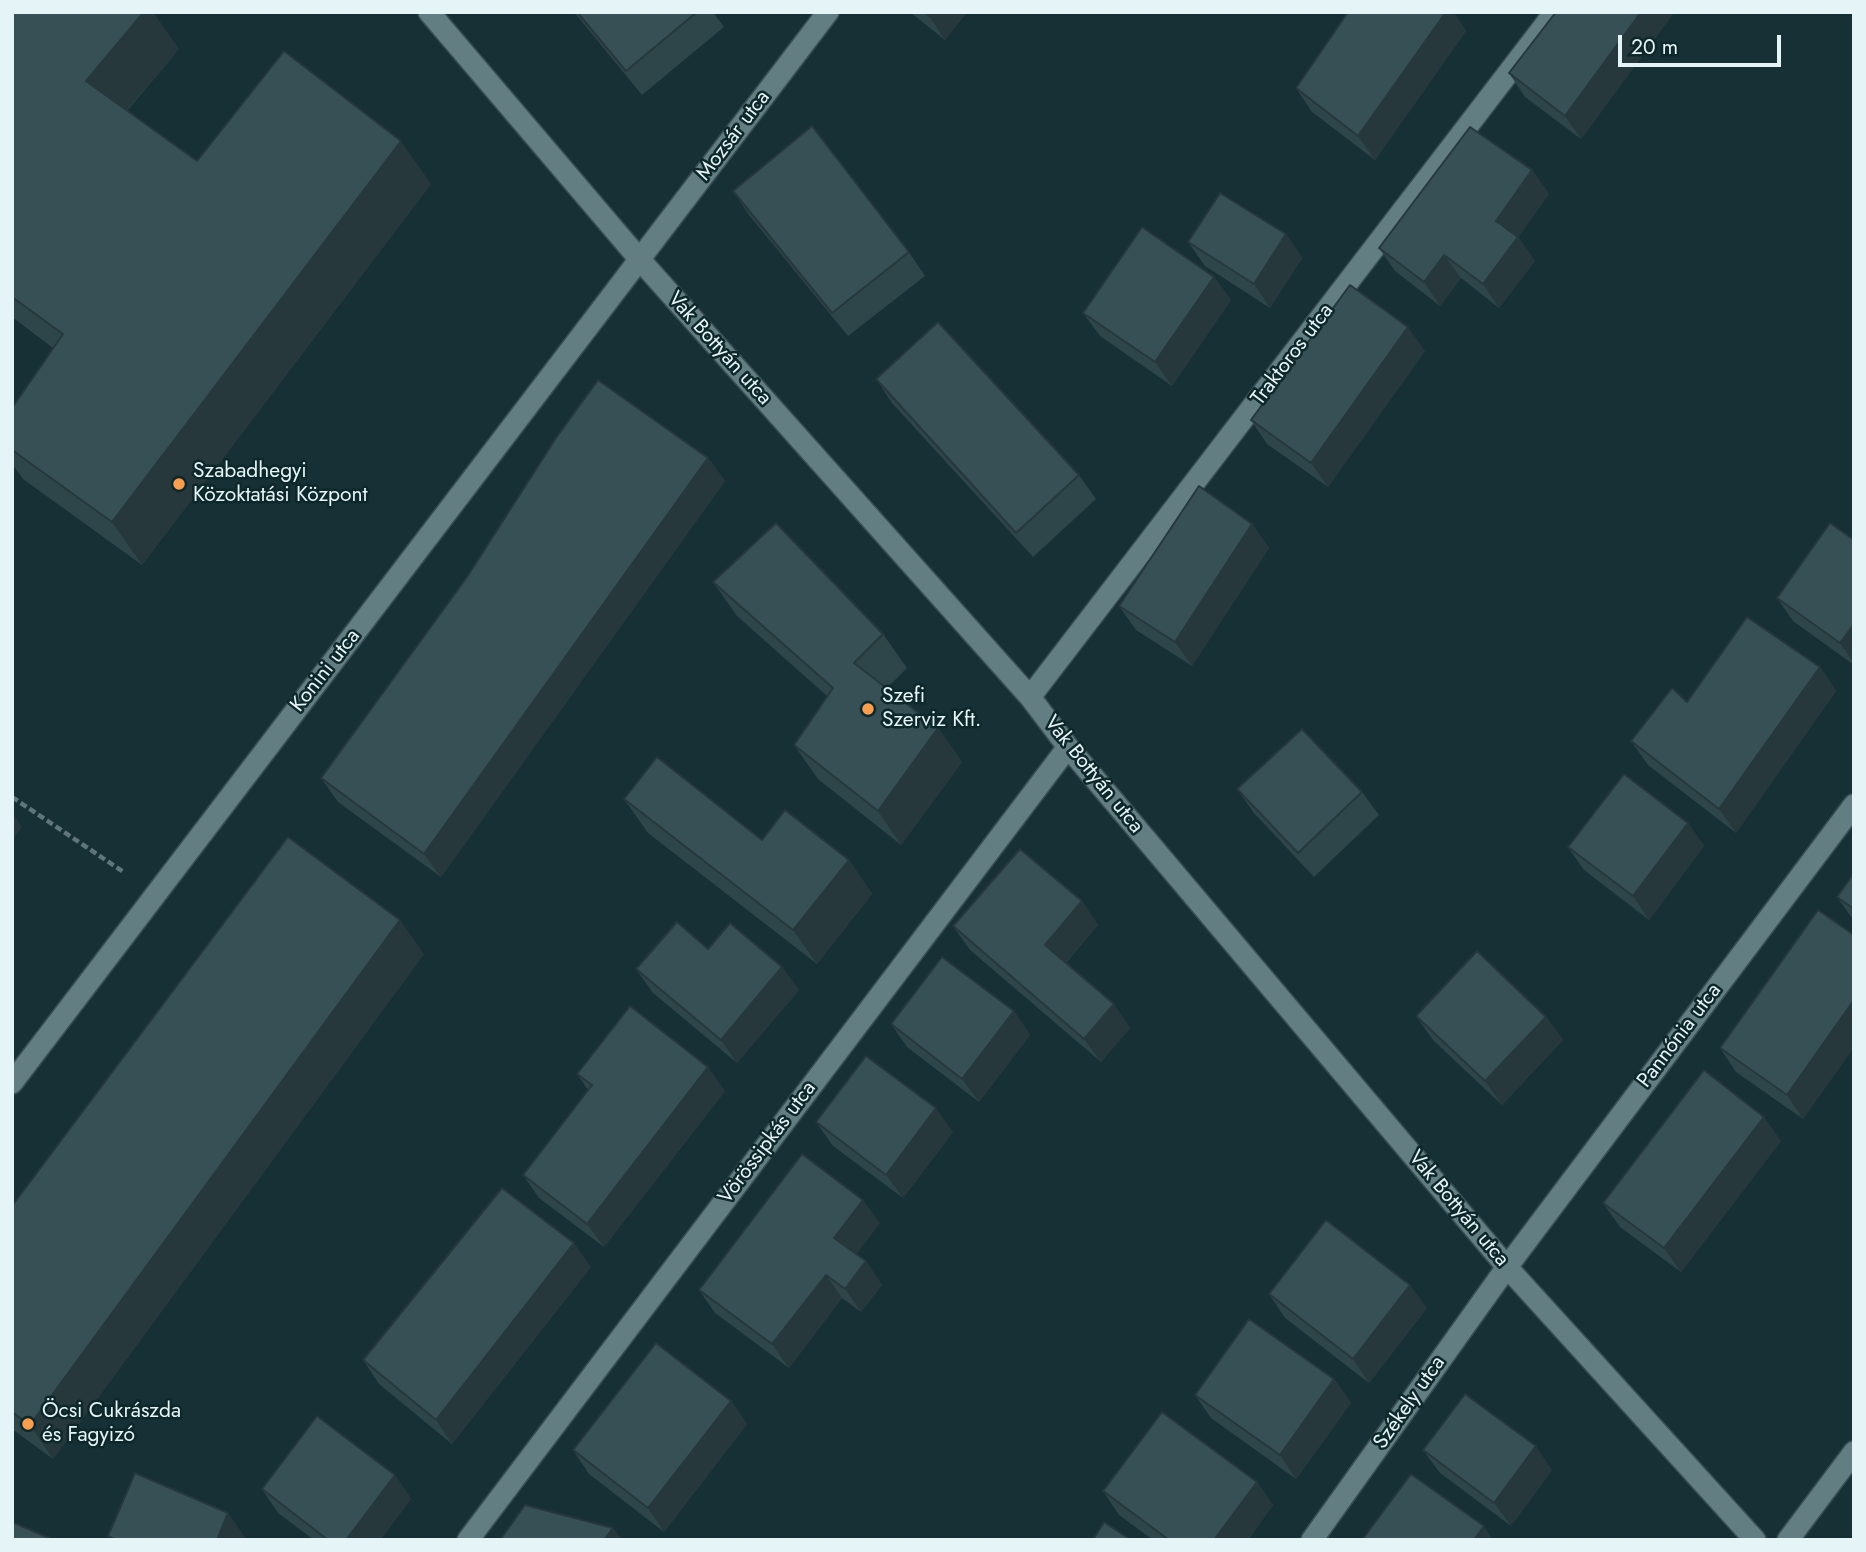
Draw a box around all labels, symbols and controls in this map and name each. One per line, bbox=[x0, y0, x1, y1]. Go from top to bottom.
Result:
scale bar bbox=[1621, 21, 1784, 65]
text: 20 m bbox=[1631, 32, 1678, 62]
street label: Mozsár utca bbox=[692, 86, 776, 186]
street label: Vak Bottyán utca bbox=[662, 287, 776, 411]
street label: Traktoros utca bbox=[1247, 299, 1339, 411]
place label: Szabadhegyi Közoktatási Központ bbox=[193, 459, 368, 509]
marker: Szabadhegyi Közoktatási Központ bbox=[171, 476, 187, 492]
street label: Konini utca bbox=[286, 625, 366, 717]
place label: Szefi Szerviz Kft. bbox=[882, 684, 981, 734]
marker: Szefi Szerviz Kft. bbox=[860, 701, 876, 717]
street label: Vak Bottyán utca bbox=[1038, 711, 1148, 839]
street label: Pannónia utca bbox=[1633, 979, 1727, 1093]
street label: Vörössipkás utca bbox=[714, 1077, 822, 1209]
street label: Vak Bottyán utca bbox=[1402, 1146, 1514, 1272]
street label: Székely utca bbox=[1369, 1352, 1451, 1454]
place label: Öcsi Cukrászda és Fagyizó bbox=[42, 1399, 181, 1449]
marker: Öcsi Cukrászda és Fagyizó bbox=[20, 1416, 36, 1432]

